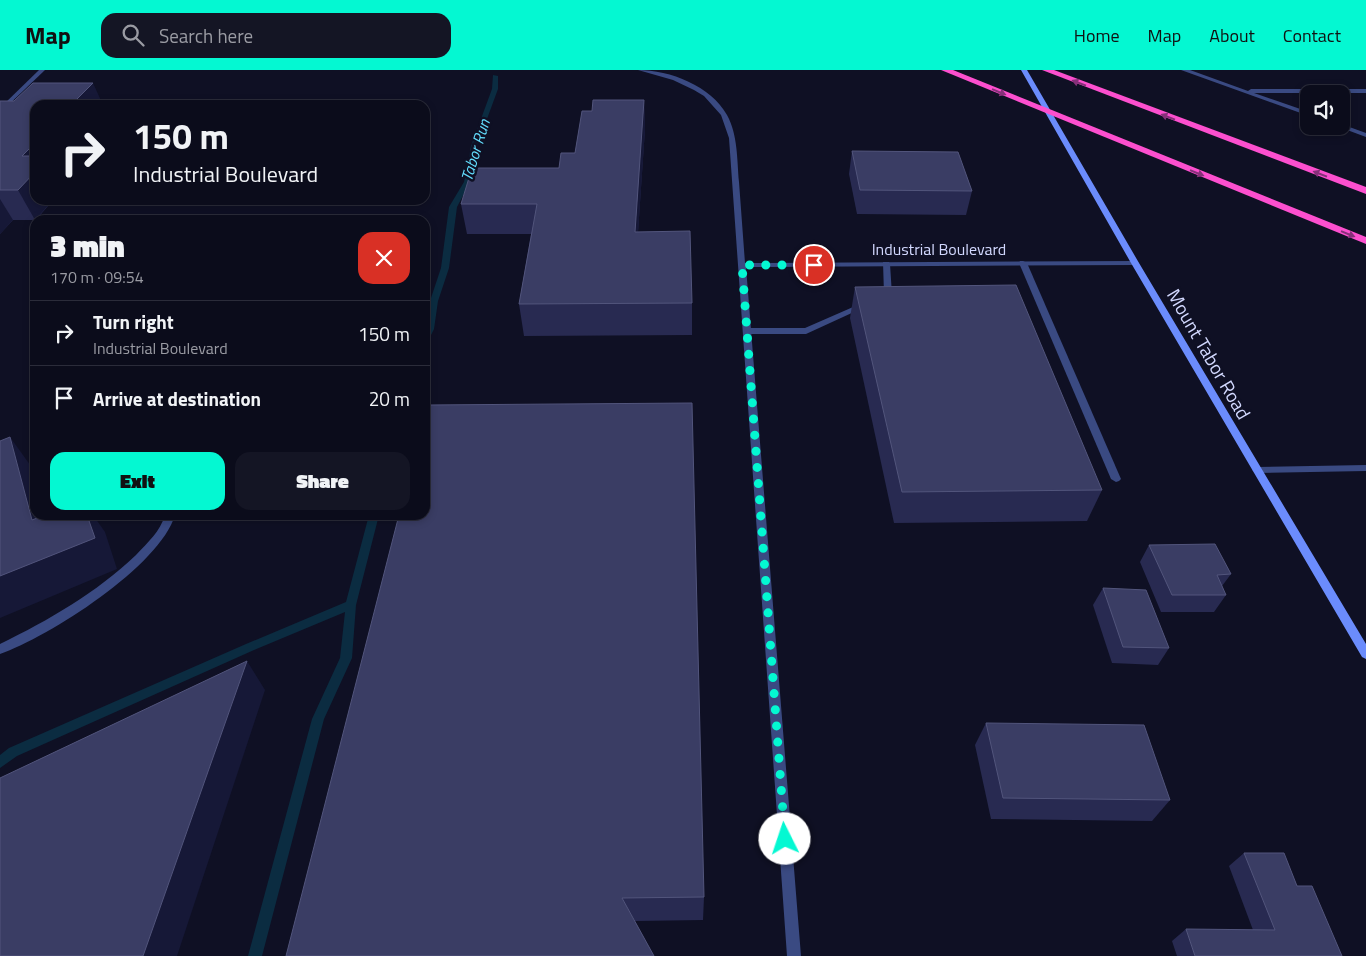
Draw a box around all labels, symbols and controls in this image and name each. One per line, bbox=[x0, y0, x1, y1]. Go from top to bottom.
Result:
search box bbox=[101, 13, 451, 58]
text: Map bbox=[25, 17, 71, 53]
icon: search bbox=[119, 21, 147, 49]
text: Search here bbox=[159, 21, 253, 50]
text: Home bbox=[1074, 22, 1120, 49]
text: Map bbox=[1148, 22, 1181, 49]
text: About bbox=[1209, 22, 1255, 49]
text: Contact bbox=[1283, 22, 1341, 49]
one-way arrow bbox=[1071, 79, 1086, 87]
map controls bbox=[1300, 85, 1350, 135]
button: sound bbox=[1300, 85, 1350, 135]
one-way arrow bbox=[992, 88, 1007, 96]
text: 150 m bbox=[133, 109, 229, 163]
one-way arrow bbox=[1161, 113, 1176, 120]
water label: Tabor Run bbox=[454, 115, 496, 184]
icon: right bbox=[50, 120, 115, 185]
text: Industrial Boulevard bbox=[133, 157, 318, 191]
one-way arrow bbox=[1190, 169, 1204, 177]
one-way arrow bbox=[1313, 170, 1328, 177]
text: 3 min bbox=[50, 223, 125, 269]
one-way arrow bbox=[1341, 230, 1356, 238]
button: close bbox=[358, 232, 410, 284]
street label: Industrial Boulevard bbox=[872, 237, 1006, 261]
pin bbox=[793, 244, 835, 286]
icon: arrive bbox=[800, 251, 828, 279]
text: 170 m · 09:54 bbox=[50, 265, 144, 289]
street label: Mount Tabor Road bbox=[1160, 283, 1259, 425]
text: Turn right bbox=[93, 307, 174, 336]
icon: right bbox=[50, 319, 78, 347]
text: 150 m bbox=[358, 319, 410, 348]
text: Industrial Boulevard bbox=[93, 336, 228, 360]
icon: arrive bbox=[50, 384, 78, 412]
text: Arrive at destination bbox=[93, 384, 261, 413]
text: 20 m bbox=[369, 384, 410, 413]
button: Exit bbox=[50, 452, 225, 510]
button: Share bbox=[235, 452, 410, 510]
position arrow bbox=[758, 812, 810, 864]

